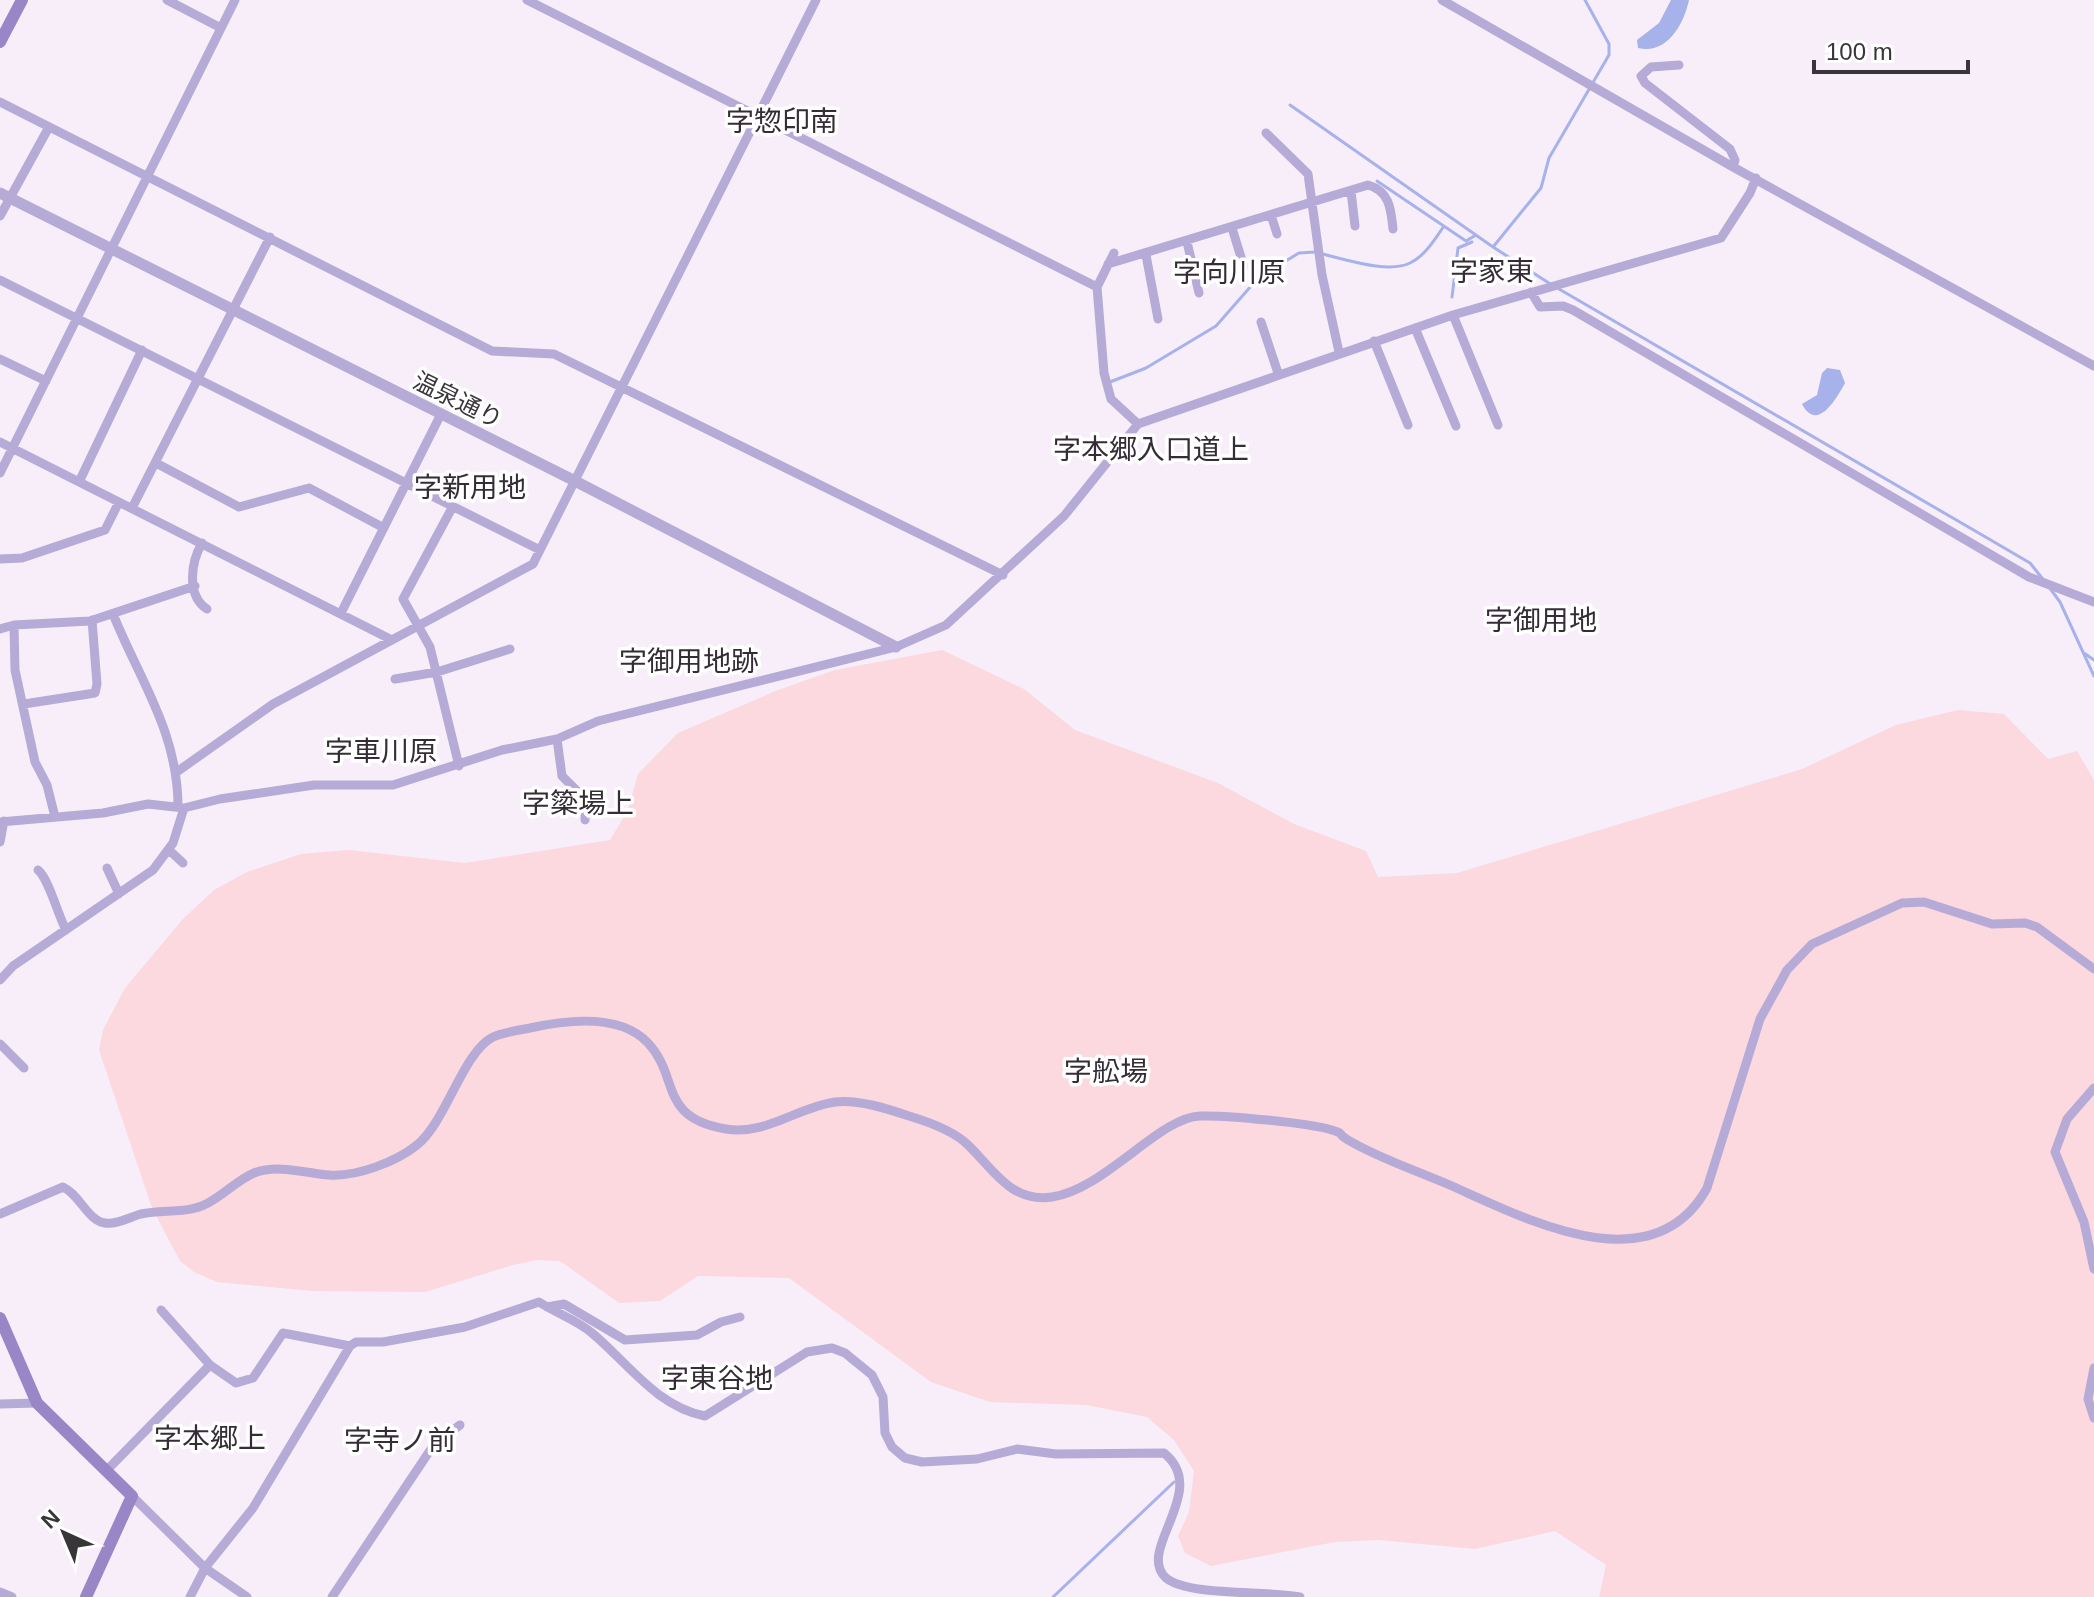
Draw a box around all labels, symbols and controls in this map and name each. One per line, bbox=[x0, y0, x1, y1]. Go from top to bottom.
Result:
scale bar bbox=[1814, 24, 1968, 74]
text: 100 m bbox=[1826, 38, 1893, 65]
district label: 字惣印南 bbox=[726, 106, 838, 137]
district label: 字家東 bbox=[1450, 256, 1534, 287]
district label: 字向川原 bbox=[1173, 257, 1285, 288]
street label: 温泉通り bbox=[409, 367, 507, 433]
district label: 字本郷入口道上 bbox=[1053, 434, 1249, 465]
district label: 字新用地 bbox=[414, 472, 526, 503]
district label: 字御用地 bbox=[1485, 605, 1597, 636]
district label: 字御用地跡 bbox=[619, 646, 759, 677]
district label: 字車川原 bbox=[325, 736, 437, 767]
district label: 字簗場上 bbox=[522, 788, 634, 819]
district label: 字舩場 bbox=[1064, 1056, 1148, 1087]
district label: 字東谷地 bbox=[661, 1363, 773, 1394]
district label: 字本郷上 bbox=[154, 1423, 266, 1454]
district label: 字寺ノ前 bbox=[344, 1425, 456, 1456]
north arrow bbox=[24, 1493, 104, 1573]
text: N bbox=[36, 1504, 65, 1533]

